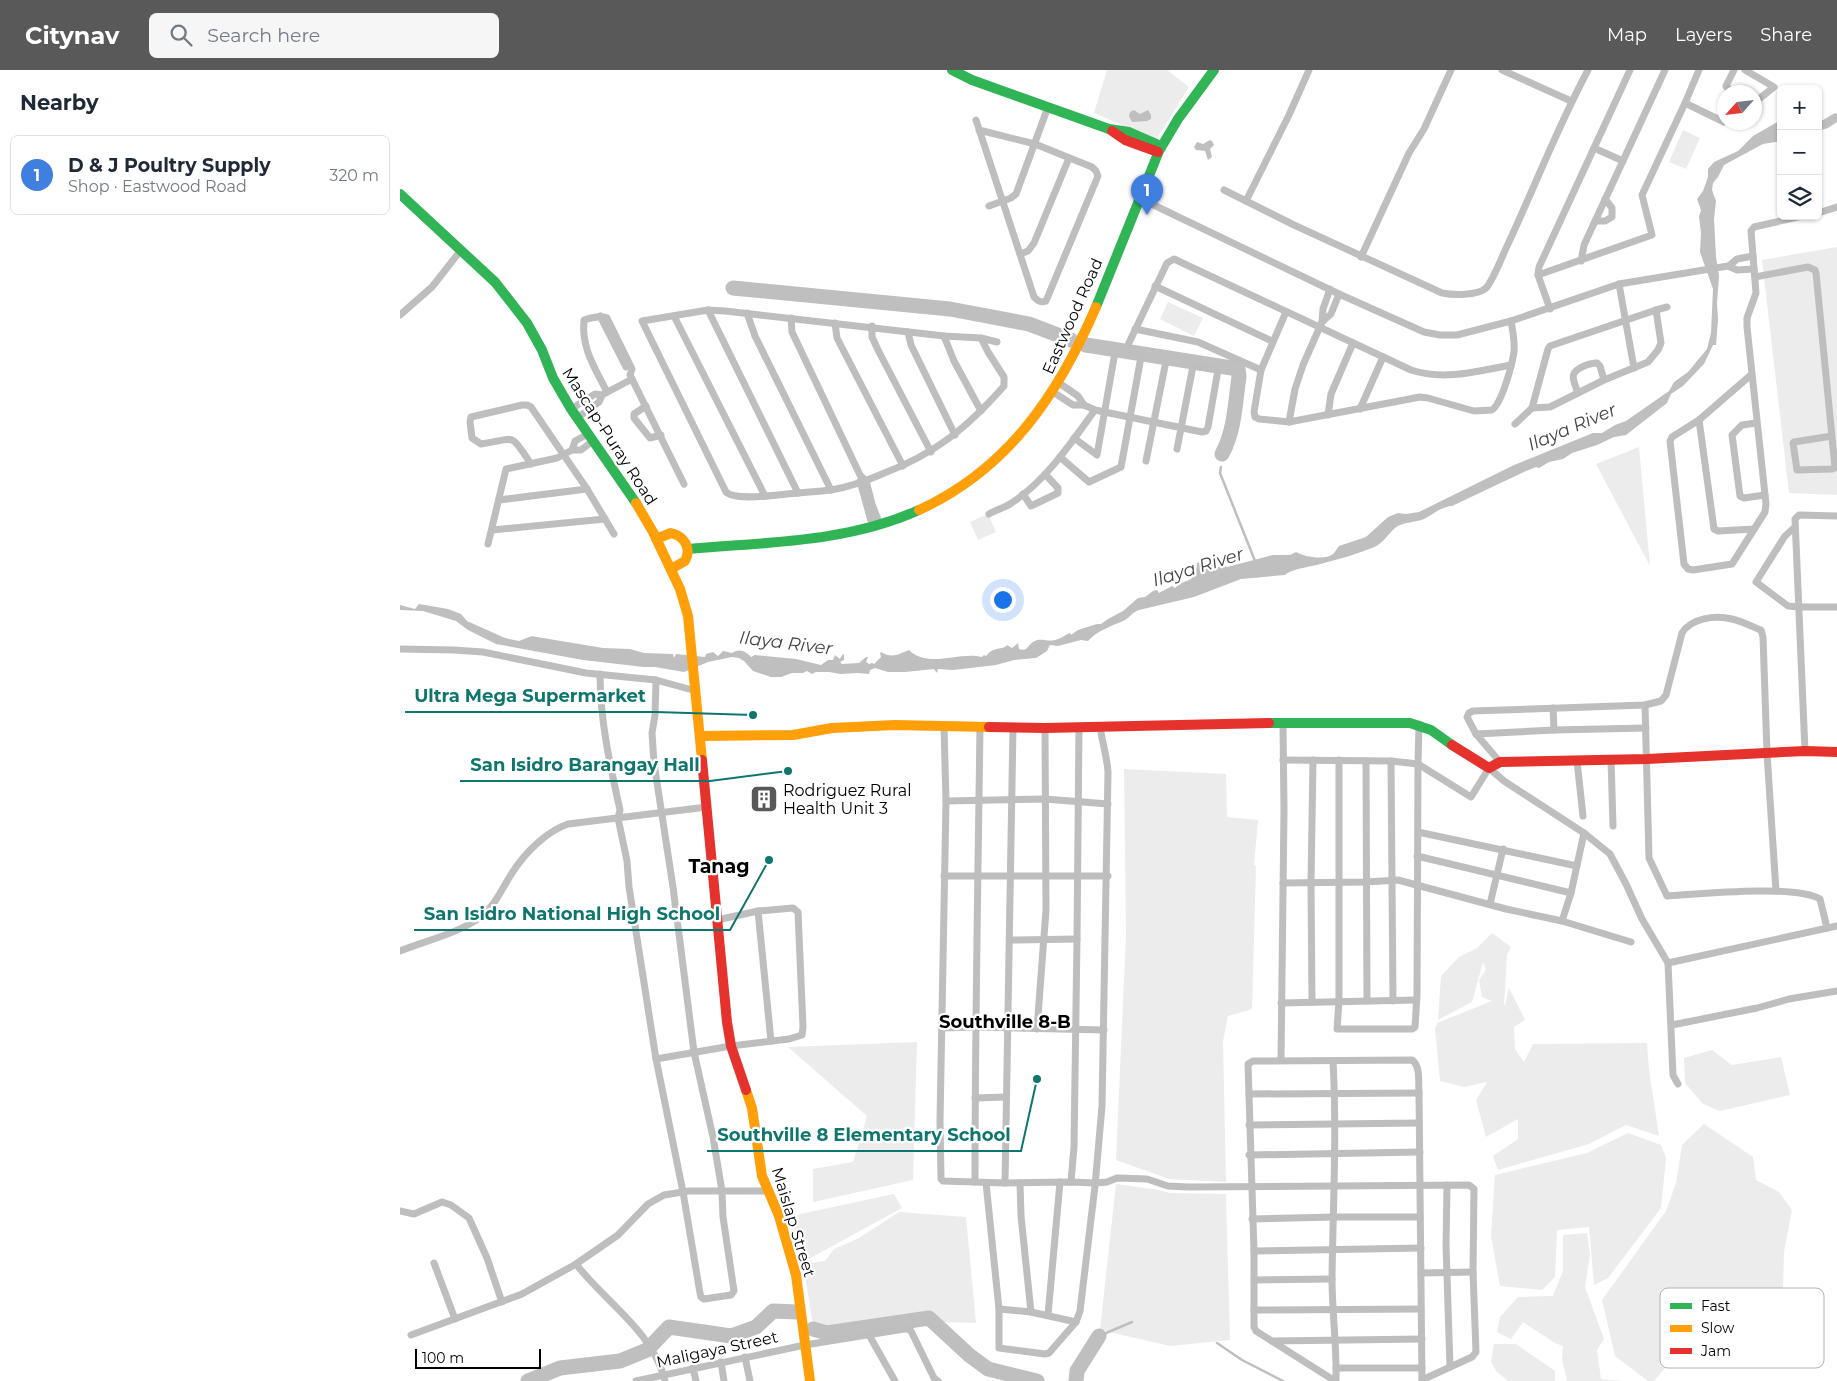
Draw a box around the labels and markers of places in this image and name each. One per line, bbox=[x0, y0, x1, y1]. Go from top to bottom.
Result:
pin: 1 bbox=[1131, 174, 1163, 215]
callout: Ultra Mega Supermarket bbox=[405, 679, 656, 712]
callout: San Isidro Barangay Hall bbox=[460, 748, 710, 781]
place label: Rodriguez Rural Health Unit 3 bbox=[783, 781, 912, 818]
building icon: Rodriguez Rural Health Unit 3 bbox=[749, 784, 779, 814]
callout: San Isidro National High School bbox=[414, 897, 730, 930]
callout: Southville 8 Elementary School bbox=[707, 1118, 1021, 1151]

